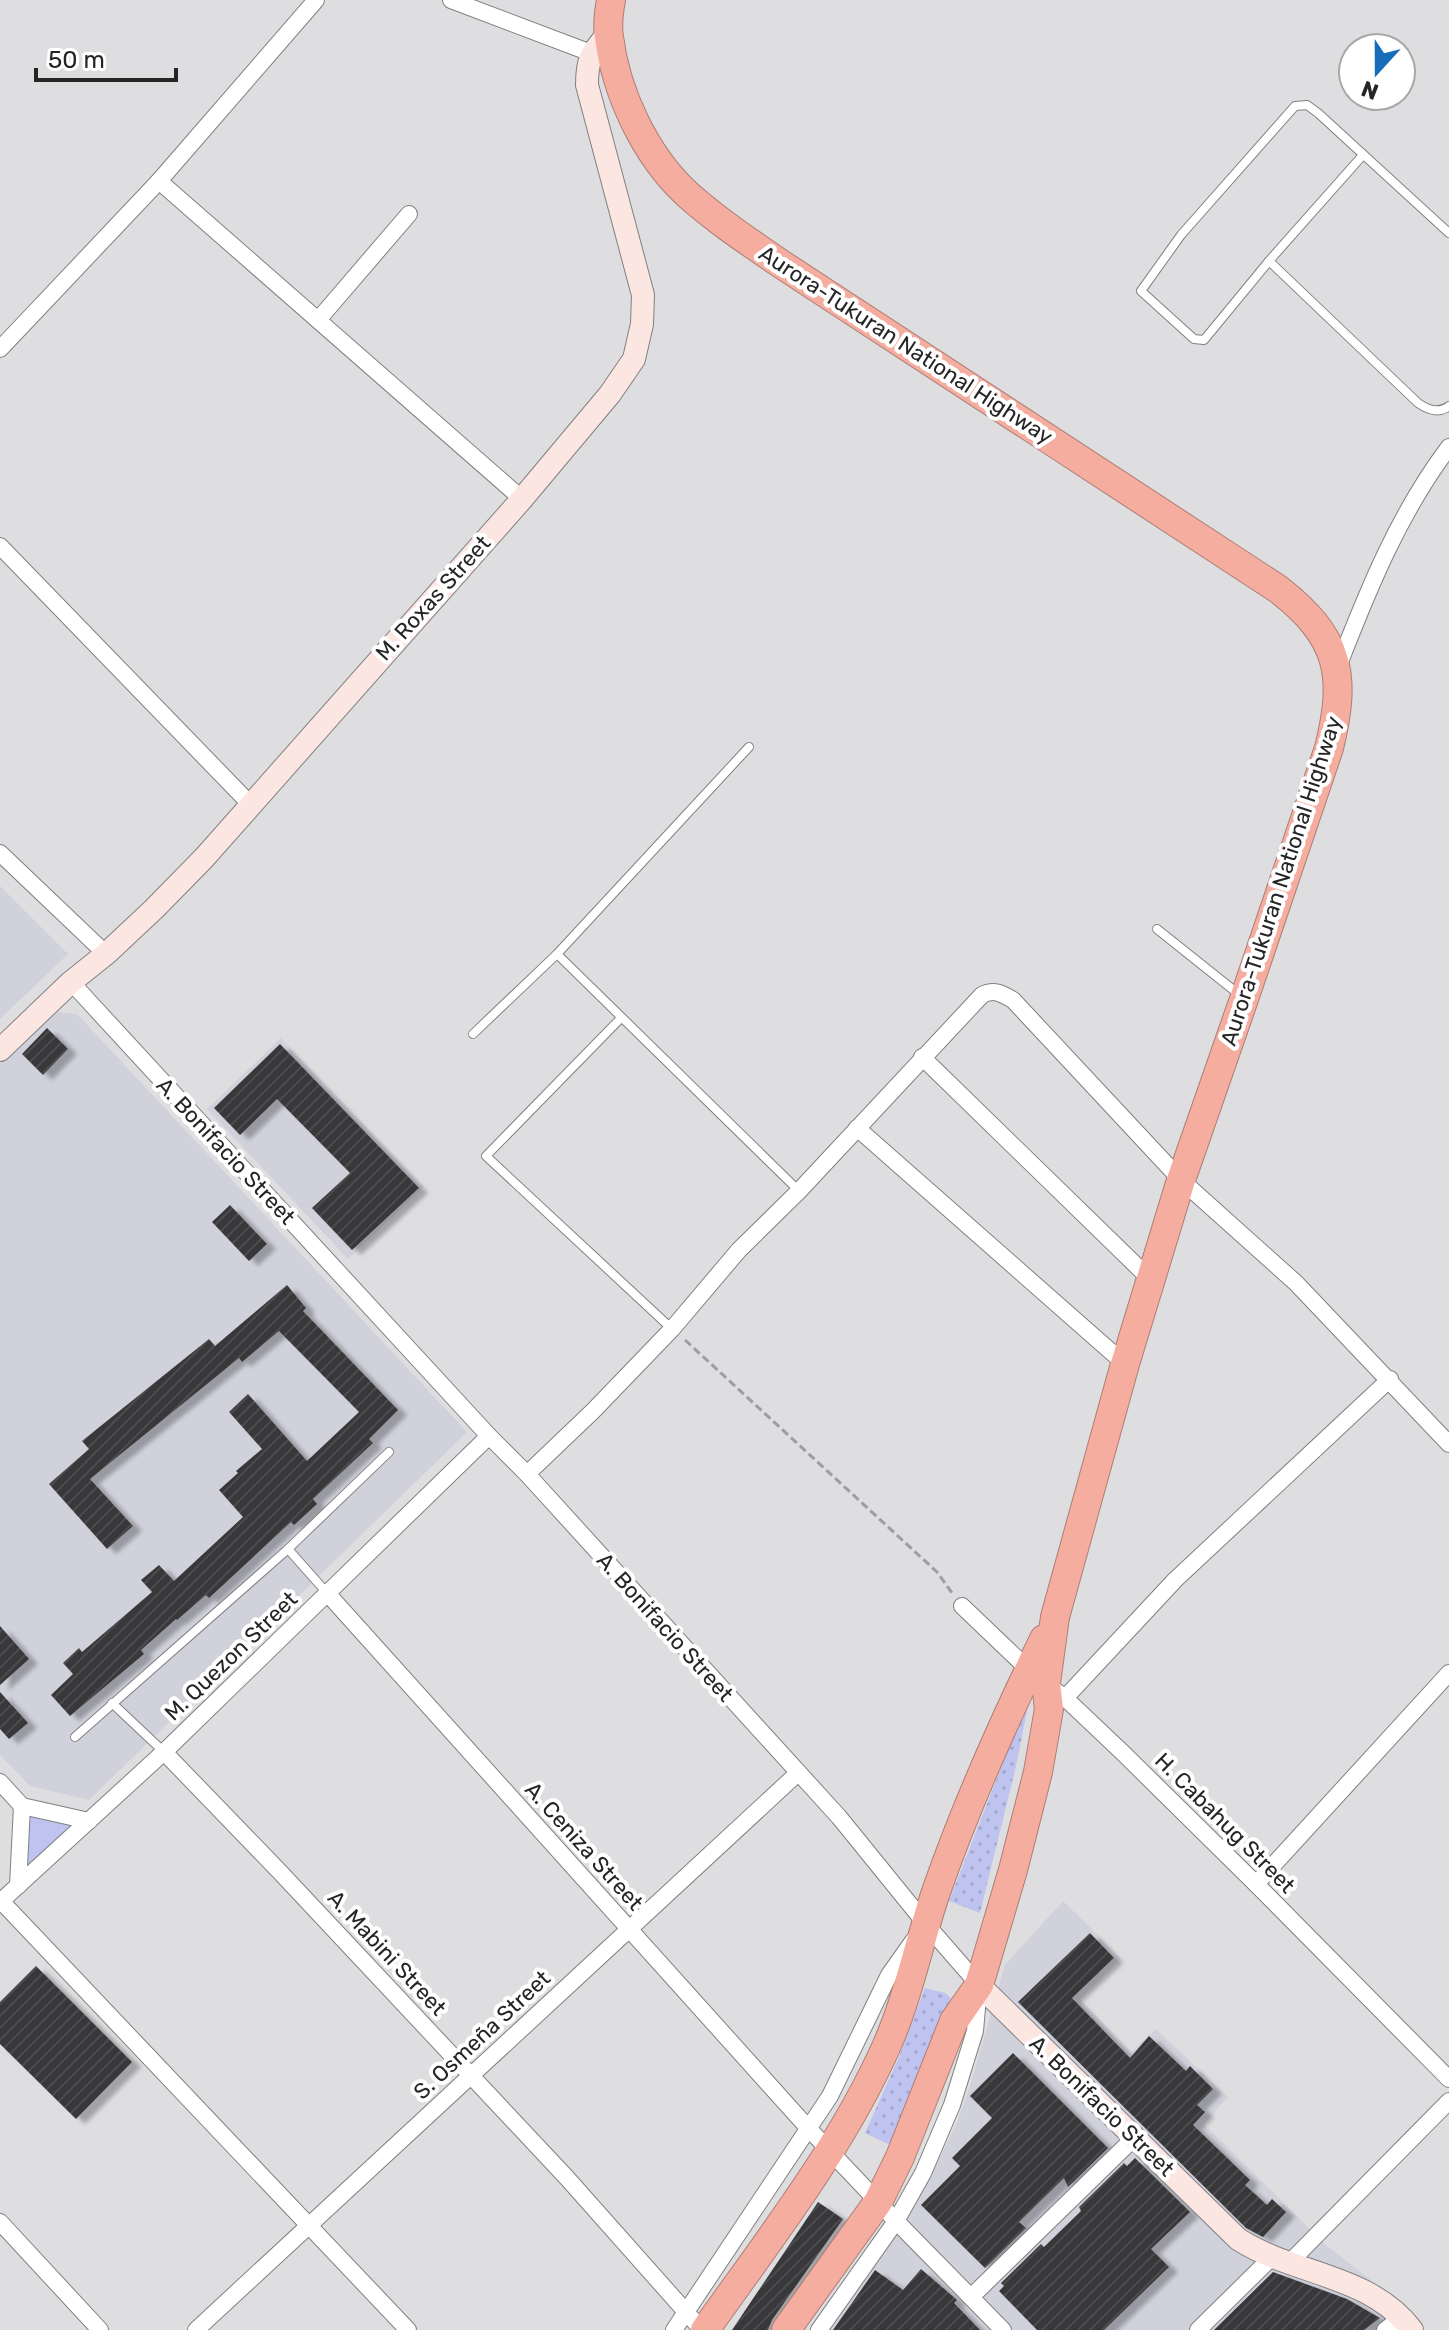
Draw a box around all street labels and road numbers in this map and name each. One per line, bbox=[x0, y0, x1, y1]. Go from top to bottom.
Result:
street label: Aurora-Tukuran National Highway bbox=[754, 240, 1058, 450]
street label: M. Roxas Street bbox=[370, 530, 496, 666]
street label: Aurora-Tukuran National Highway bbox=[1215, 713, 1347, 1049]
street label: A. Bonifacio Street bbox=[151, 1072, 301, 1230]
street label: A. Bonifacio Street bbox=[591, 1547, 739, 1707]
street label: M. Quezon Street bbox=[159, 1585, 303, 1726]
street label: H. Cabahug Street bbox=[1149, 1747, 1301, 1899]
street label: A. Ceniza Street bbox=[519, 1776, 649, 1916]
street label: A. Mabini Street bbox=[322, 1885, 452, 2021]
street label: S. Osmeña Street bbox=[408, 1964, 556, 2105]
street label: A. Bonifacio Street bbox=[1024, 2030, 1180, 2182]

